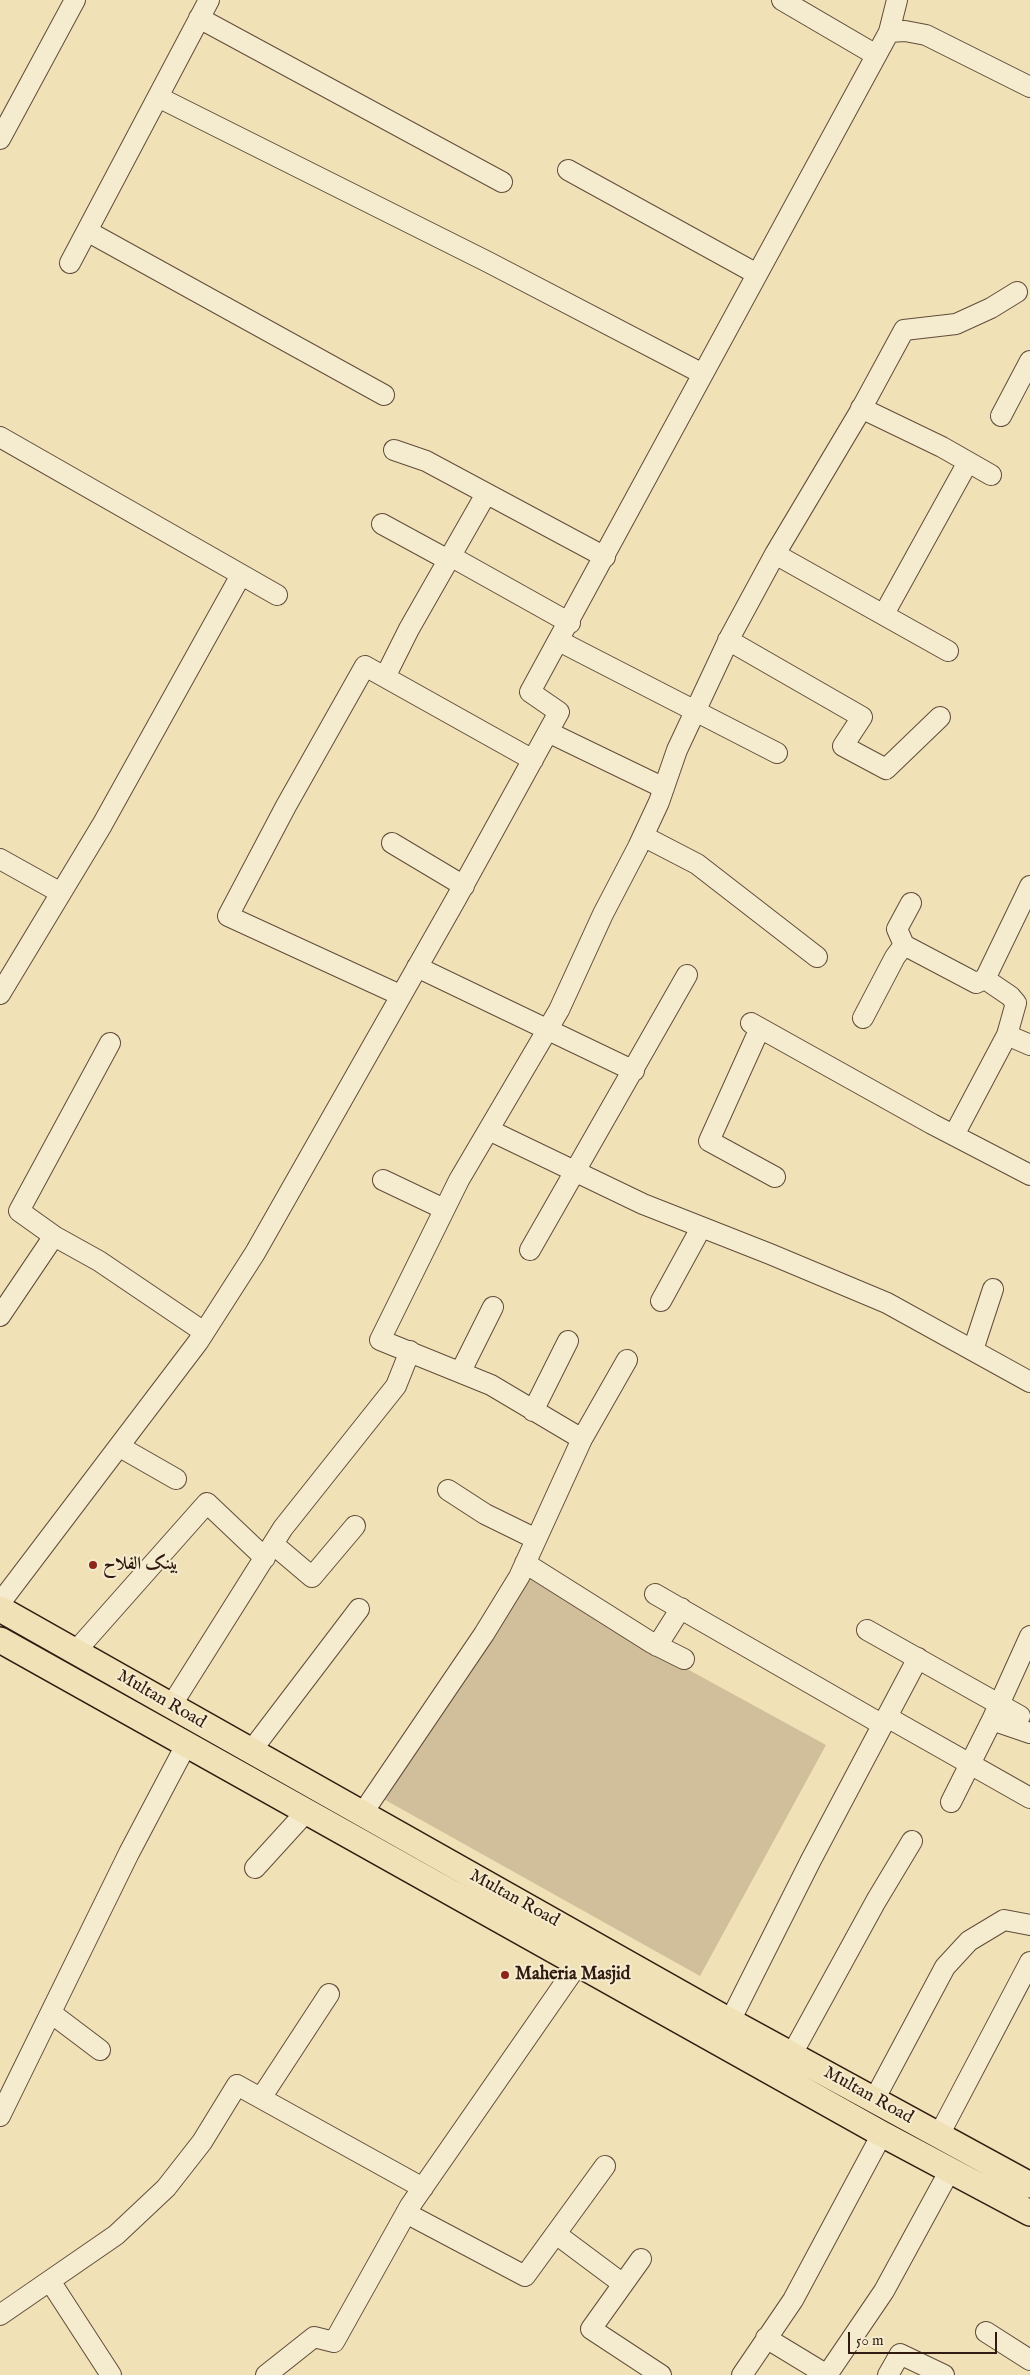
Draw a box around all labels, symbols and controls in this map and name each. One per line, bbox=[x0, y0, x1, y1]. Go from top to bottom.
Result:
place label: بینک الفلاح bbox=[103, 1554, 178, 1576]
marker: بینک الفلاح bbox=[87, 1559, 99, 1571]
street label: Multan Road bbox=[113, 1666, 209, 1734]
street label: Multan Road bbox=[465, 1866, 563, 1932]
place label: Maheria Masjid bbox=[515, 1964, 630, 1986]
marker: Maheria Masjid bbox=[499, 1969, 511, 1981]
street label: Multan Road bbox=[819, 2063, 917, 2129]
scale bar bbox=[850, 2322, 999, 2354]
text: 50 m bbox=[856, 2331, 884, 2350]

